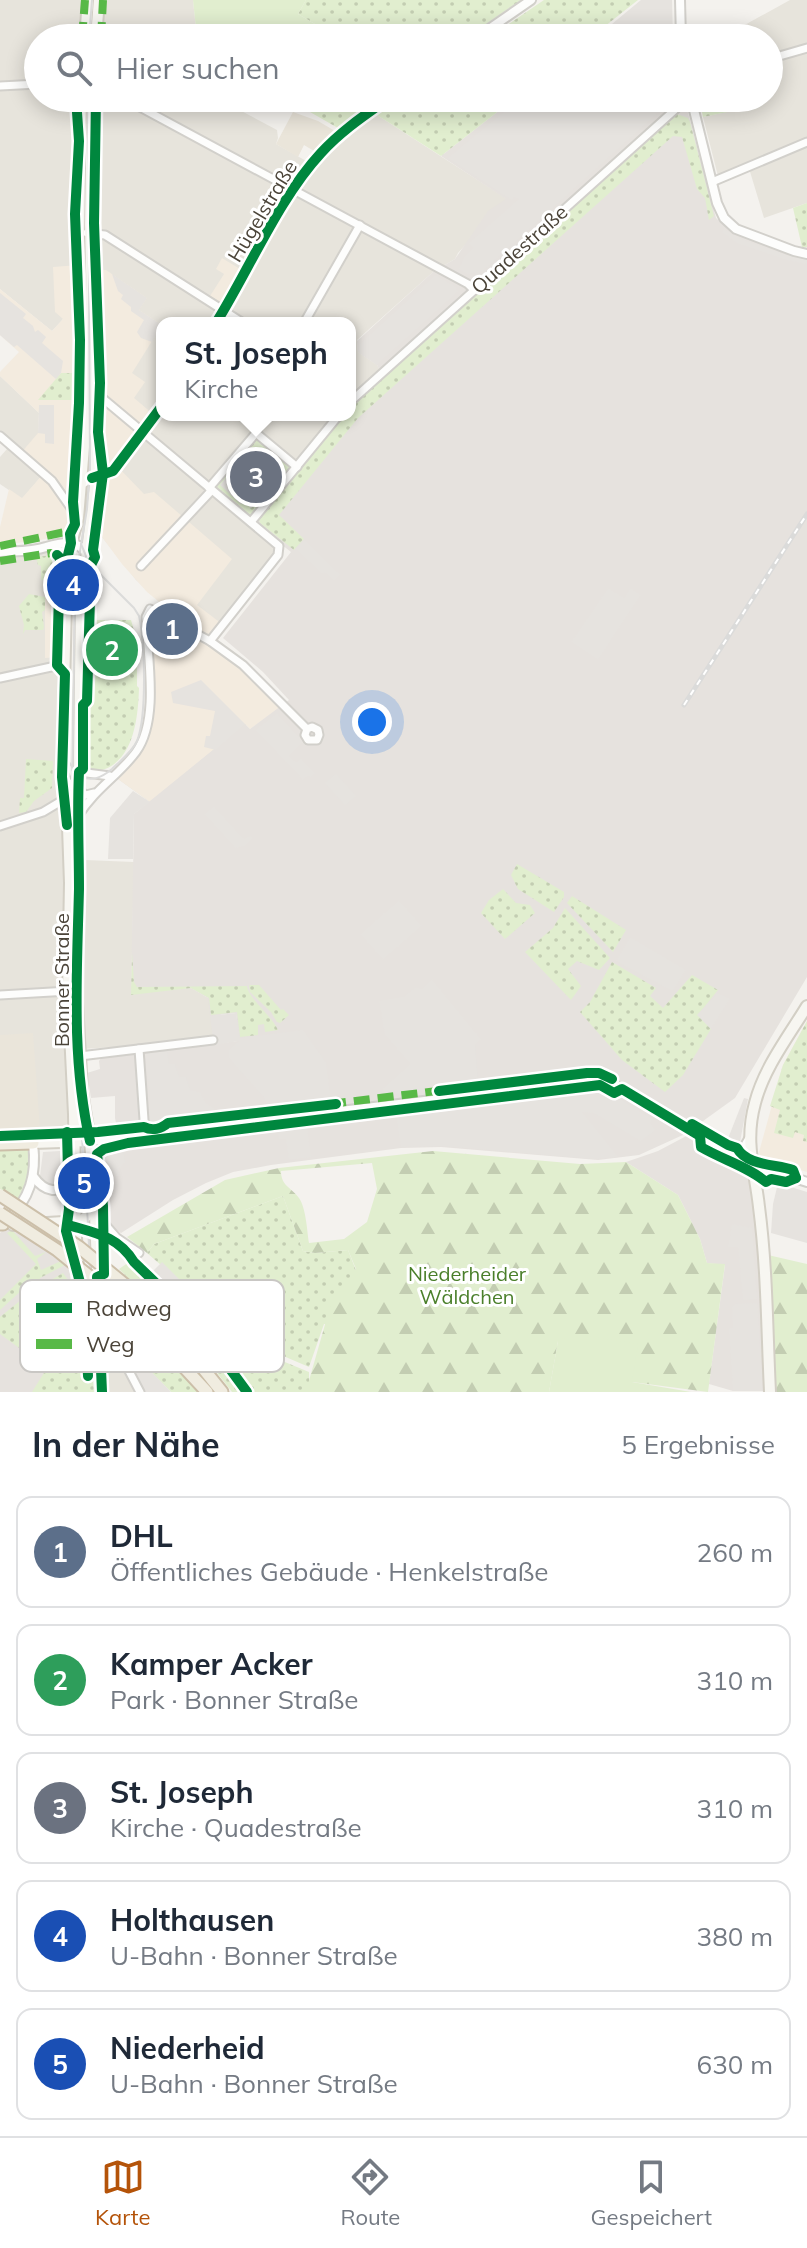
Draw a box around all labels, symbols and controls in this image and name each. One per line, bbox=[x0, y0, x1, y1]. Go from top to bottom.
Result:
search box bbox=[24, 24, 783, 112]
icon: search bbox=[52, 46, 96, 90]
text: Hier suchen bbox=[116, 49, 280, 87]
street label: Hügelstraße bbox=[222, 156, 302, 266]
street label: Quadestraße bbox=[466, 199, 572, 299]
popup bbox=[156, 317, 356, 421]
text: St. Joseph bbox=[184, 334, 328, 372]
text: Kirche bbox=[184, 372, 258, 405]
pin: 3 bbox=[230, 447, 282, 507]
pin: 4 bbox=[47, 555, 99, 615]
pin: 1 bbox=[146, 599, 198, 659]
pin: 2 bbox=[86, 620, 138, 680]
your location bbox=[352, 702, 392, 742]
street label: Bonner Straße bbox=[49, 913, 74, 1047]
pin: 5 bbox=[58, 1153, 110, 1213]
park label: Niederheider Wäldchen bbox=[408, 1261, 527, 1309]
legend bbox=[20, 1280, 284, 1372]
text: Radweg bbox=[86, 1294, 172, 1322]
text: Weg bbox=[86, 1330, 134, 1358]
text: In der Nähe bbox=[32, 1423, 220, 1466]
text: 5 Ergebnisse bbox=[621, 1428, 775, 1461]
text: DHL bbox=[110, 1517, 173, 1555]
text: 1 bbox=[52, 1536, 68, 1569]
text: 260 m bbox=[697, 1536, 773, 1569]
text: Öffentliches Gebäude · Henkelstraße bbox=[110, 1555, 548, 1588]
text: Kamper Acker bbox=[110, 1645, 313, 1683]
text: 2 bbox=[52, 1664, 68, 1697]
text: 310 m bbox=[697, 1664, 773, 1697]
text: Park · Bonner Straße bbox=[110, 1683, 358, 1716]
text: St. Joseph bbox=[110, 1773, 254, 1811]
text: 3 bbox=[52, 1792, 68, 1825]
text: 310 m bbox=[697, 1792, 773, 1825]
text: Kirche · Quadestraße bbox=[110, 1811, 362, 1844]
text: Holthausen bbox=[110, 1901, 274, 1939]
text: 4 bbox=[52, 1920, 68, 1953]
text: 380 m bbox=[697, 1920, 773, 1953]
text: U-Bahn · Bonner Straße bbox=[110, 1939, 398, 1972]
text: Niederheid bbox=[110, 2029, 265, 2067]
text: 5 bbox=[52, 2048, 68, 2081]
text: 630 m bbox=[697, 2048, 773, 2081]
text: U-Bahn · Bonner Straße bbox=[110, 2067, 398, 2100]
tab: Karte bbox=[95, 2155, 150, 2231]
tab: Route bbox=[341, 2155, 400, 2231]
tab: Gespeichert bbox=[591, 2155, 712, 2231]

